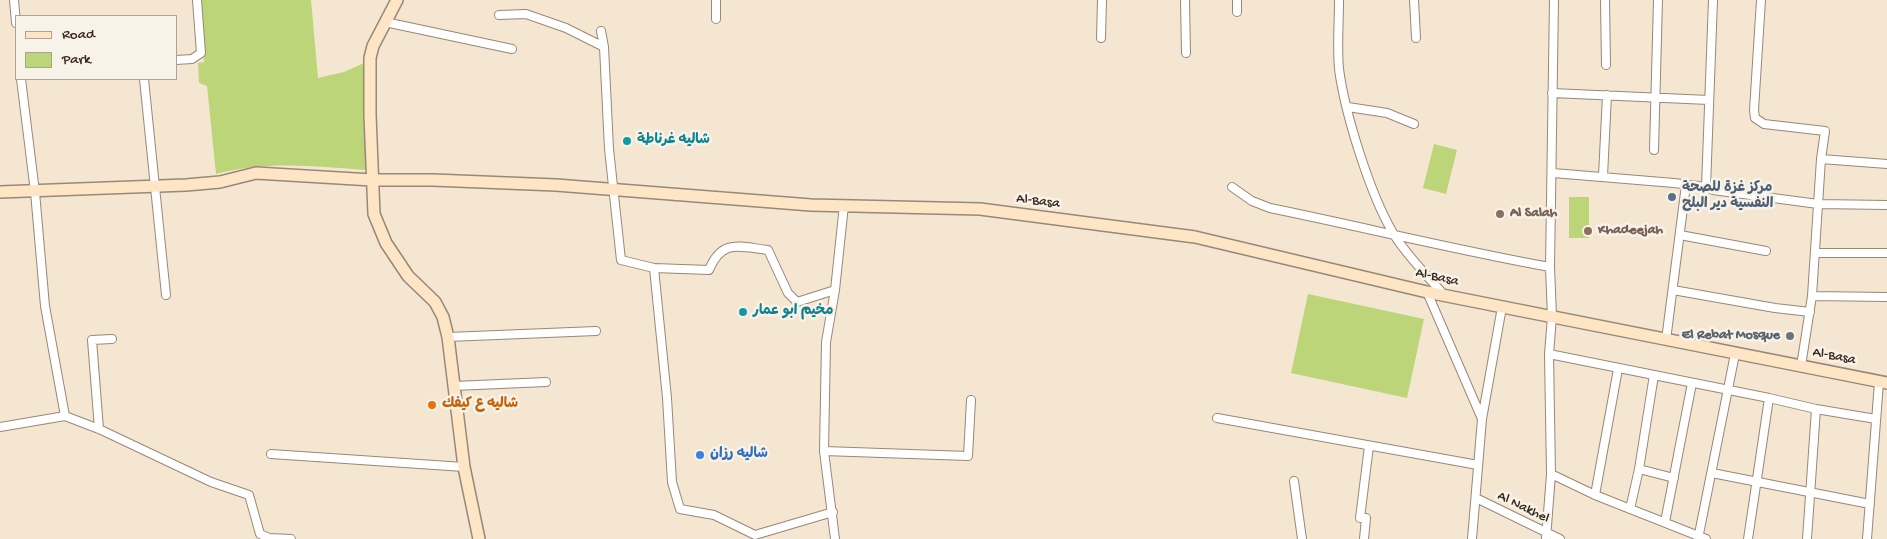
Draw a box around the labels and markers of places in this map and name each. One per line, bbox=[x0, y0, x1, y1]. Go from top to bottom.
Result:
place label: شاليه غرناطة bbox=[637, 133, 710, 149]
marker: شاليه غرناطة bbox=[621, 135, 633, 147]
place label: مركز غزة للصحة النفسية دير البلح bbox=[1682, 181, 1773, 213]
marker: مركز غزة للصحة النفسية دير البلح bbox=[1666, 191, 1678, 203]
place label: Al Salah bbox=[1510, 206, 1557, 222]
marker: Al Salah bbox=[1494, 208, 1506, 220]
place label: Khadeejah bbox=[1598, 223, 1663, 239]
marker: Khadeejah bbox=[1582, 225, 1594, 237]
place label: مخيم ابو عمار bbox=[753, 304, 833, 320]
marker: مخيم ابو عمار bbox=[737, 306, 749, 318]
place label: El Rebat Mosque bbox=[1682, 328, 1780, 344]
marker: El Rebat Mosque bbox=[1784, 330, 1796, 342]
place label: شاليه ع كيفك bbox=[442, 397, 518, 413]
marker: شاليه ع كيفك bbox=[426, 399, 438, 411]
place label: شاليه رزان bbox=[710, 447, 768, 463]
marker: شاليه رزان bbox=[694, 449, 706, 461]

